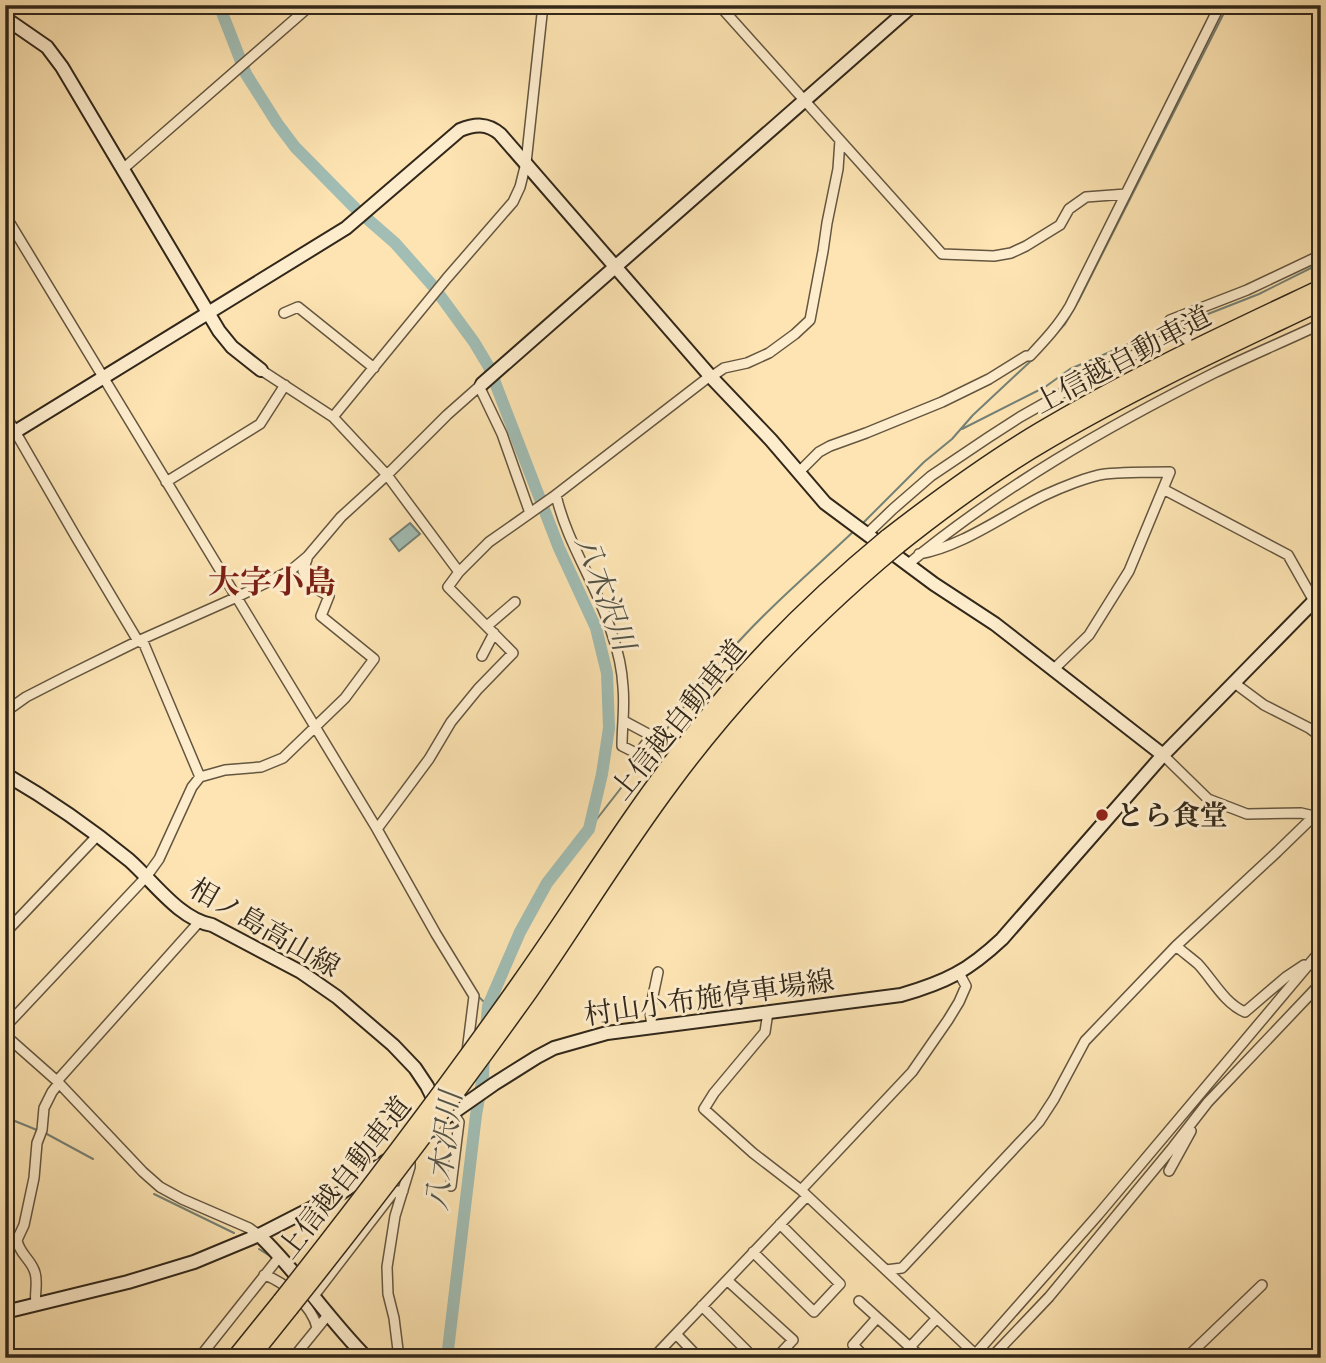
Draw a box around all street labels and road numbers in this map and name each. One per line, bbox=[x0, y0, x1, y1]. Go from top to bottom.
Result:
street label: 上信越自動車道 bbox=[1028, 299, 1217, 422]
street label: 上信越自動車道 bbox=[604, 633, 754, 807]
street label: 相ノ島高山線 bbox=[183, 871, 346, 985]
street label: 村山小布施停車場線 bbox=[582, 964, 836, 1033]
street label: 上信越自動車道 bbox=[271, 1090, 419, 1266]

